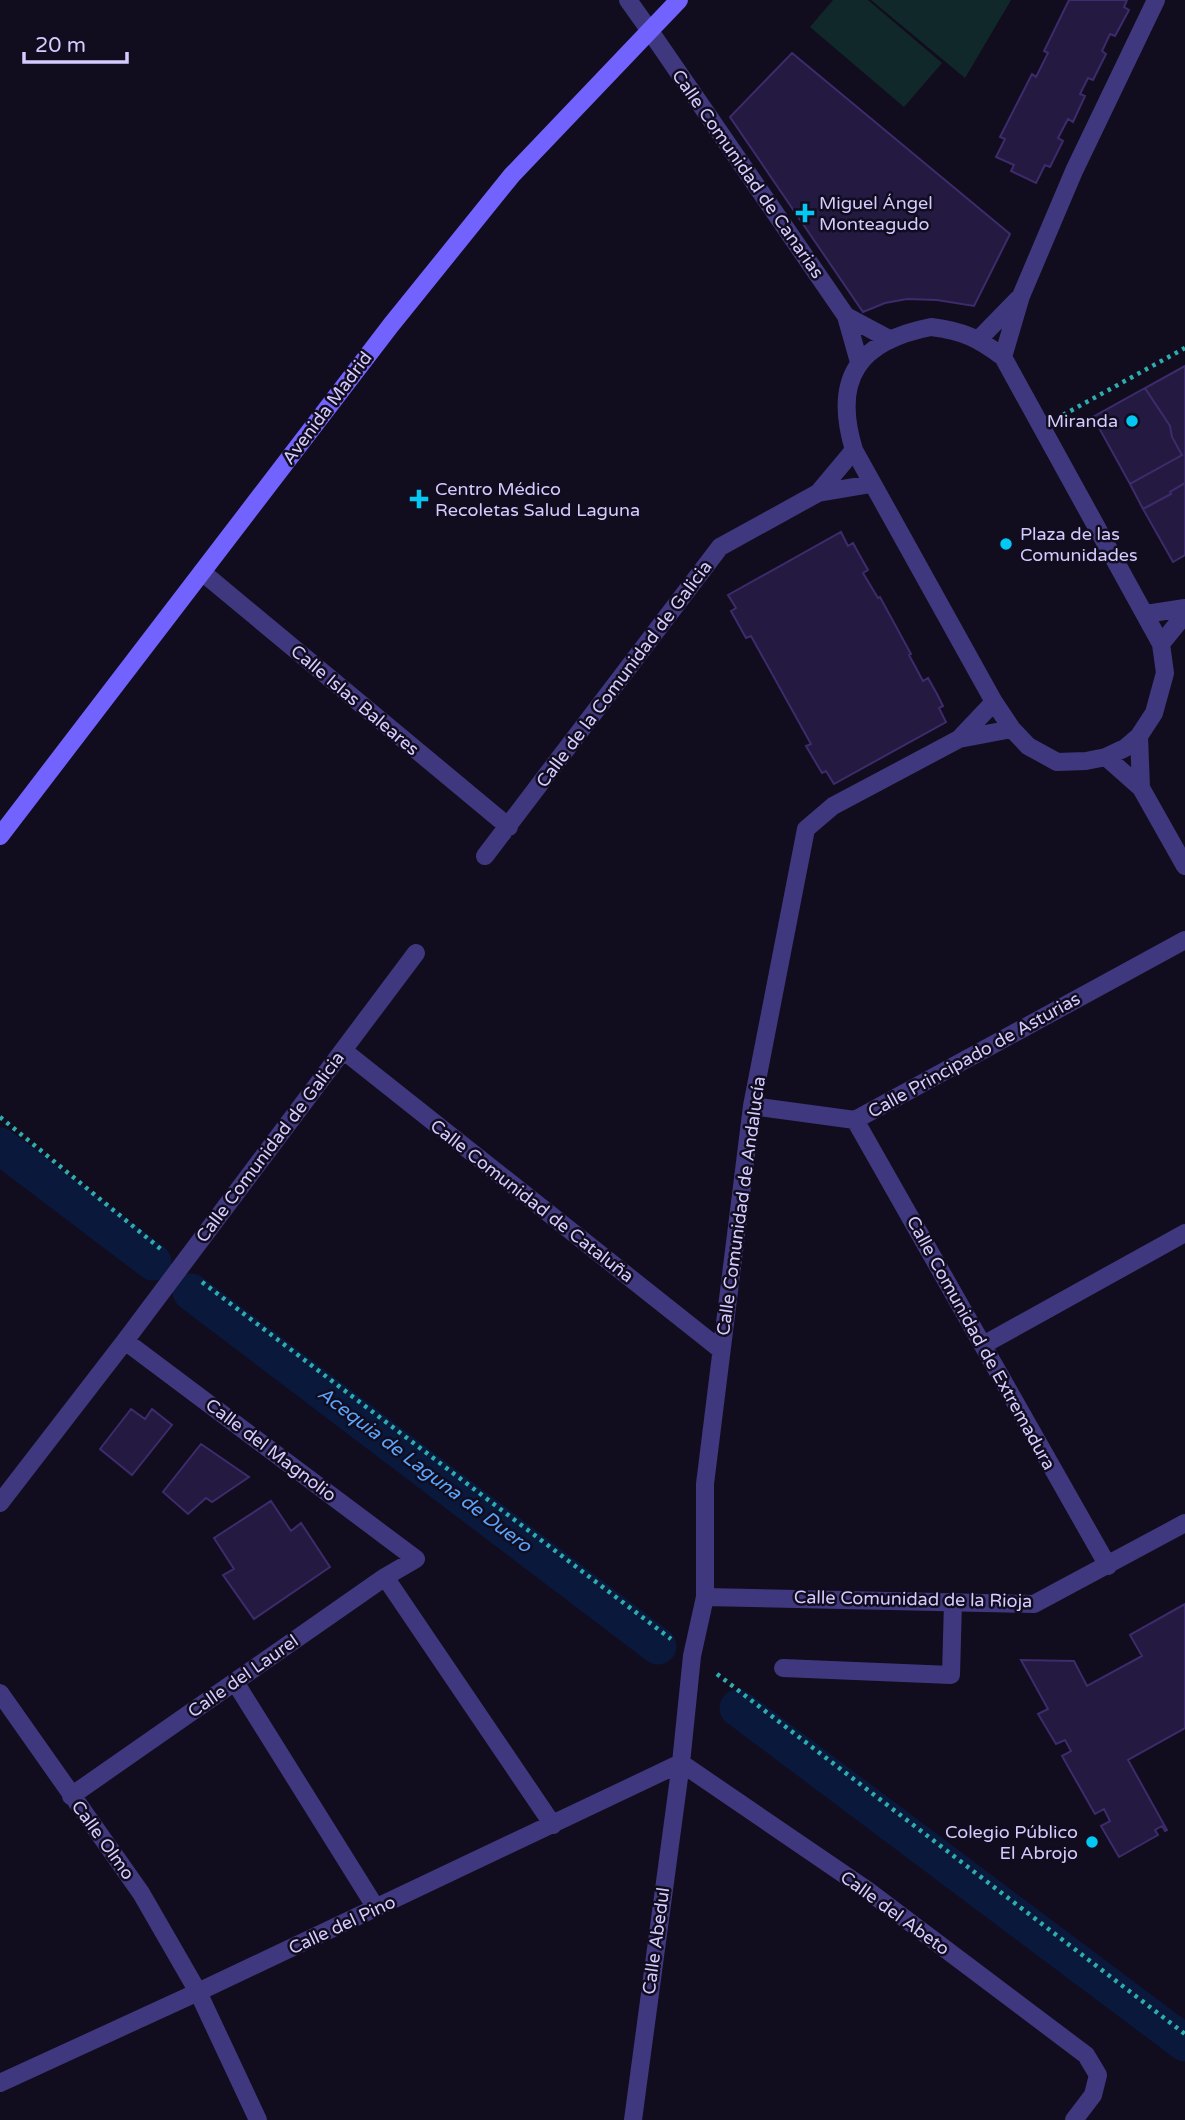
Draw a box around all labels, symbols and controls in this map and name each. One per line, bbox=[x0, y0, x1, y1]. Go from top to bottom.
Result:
scale bar bbox=[24, 21, 128, 65]
text: 20 m bbox=[35, 33, 86, 58]
street label: Calle Comunidad de Canarias bbox=[667, 65, 829, 283]
place label: Miguel Ángel Monteagudo bbox=[819, 192, 933, 235]
marker: Miguel Ángel Monteagudo bbox=[797, 205, 813, 221]
street label: Avenida Madrid bbox=[277, 347, 377, 469]
place label: Miranda bbox=[1047, 410, 1118, 432]
marker: Miranda bbox=[1124, 413, 1140, 429]
place label: Centro Médico Recoletas Salud Laguna bbox=[435, 478, 640, 521]
marker: Centro Médico Recoletas Salud Laguna bbox=[409, 489, 429, 509]
place label: Plaza de las Comunidades bbox=[1020, 523, 1138, 566]
marker: Plaza de las Comunidades bbox=[998, 536, 1014, 552]
street label: Calle de la Comunidad de Galicia bbox=[531, 556, 717, 792]
street label: Calle Islas Baleares bbox=[286, 640, 424, 760]
street label: Calle Principado de Asturias bbox=[864, 987, 1084, 1123]
street label: Calle Comunidad de Galicia bbox=[191, 1047, 349, 1247]
street label: Calle Comunidad de Andalucía bbox=[712, 1075, 770, 1337]
street label: Calle Comunidad de Cataluña bbox=[426, 1115, 638, 1287]
street label: Calle Comunidad de Extremadura bbox=[902, 1212, 1060, 1474]
water label: Acequia de Laguna de Duero bbox=[313, 1382, 537, 1558]
street label: Calle del Magnolio bbox=[201, 1394, 341, 1506]
street label: Calle Comunidad de la Rioja bbox=[794, 1586, 1032, 1612]
street label: Calle del Laurel bbox=[184, 1630, 302, 1722]
street label: Calle Olmo bbox=[67, 1796, 139, 1884]
place label: Colegio Público El Abrojo bbox=[945, 1821, 1078, 1864]
marker: Colegio Público El Abrojo bbox=[1084, 1834, 1100, 1850]
street label: Calle del Abeto bbox=[836, 1866, 954, 1960]
street label: Calle Abedul bbox=[638, 1886, 674, 1996]
street label: Calle del Pino bbox=[285, 1891, 399, 1959]

